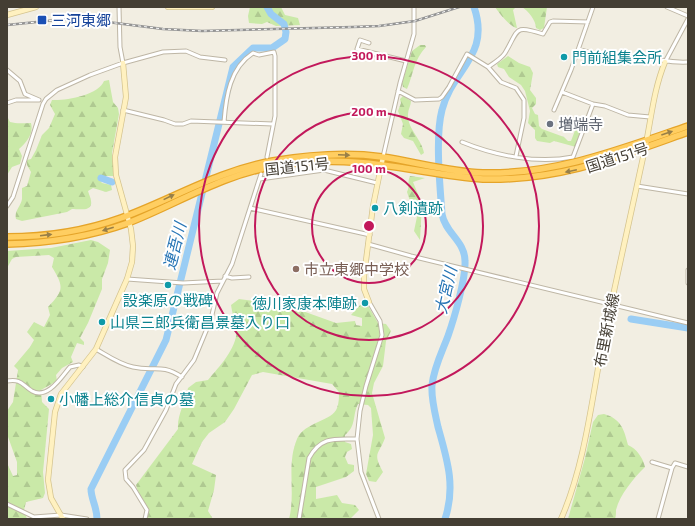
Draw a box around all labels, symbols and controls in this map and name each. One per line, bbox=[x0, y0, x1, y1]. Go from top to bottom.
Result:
place label: 三河東郷 bbox=[51, 11, 111, 29]
marker: 三河東郷 bbox=[36, 14, 48, 26]
text: 300 m bbox=[351, 48, 387, 62]
place label: 門前組集会所 bbox=[572, 48, 662, 66]
marker: 門前組集会所 bbox=[559, 52, 569, 62]
text: 200 m bbox=[351, 104, 387, 118]
place label: 増端寺 bbox=[558, 115, 603, 133]
marker: 増端寺 bbox=[545, 119, 555, 129]
one-way arrow bbox=[662, 130, 674, 136]
street label: 国道151号 bbox=[583, 138, 651, 176]
one-way arrow bbox=[338, 152, 351, 158]
street label: 国道151号 bbox=[264, 154, 330, 178]
text: 100 m bbox=[352, 161, 386, 175]
one-way arrow bbox=[565, 168, 577, 174]
one-way arrow bbox=[164, 194, 175, 200]
place label: 八剣遺跡 bbox=[383, 199, 443, 217]
marker: 八剣遺跡 bbox=[370, 203, 380, 213]
water label: 連吾川 bbox=[159, 218, 190, 272]
centre of rings bbox=[362, 219, 376, 233]
one-way arrow bbox=[102, 226, 114, 232]
one-way arrow bbox=[40, 232, 52, 238]
place label: 市立東郷中学校 bbox=[304, 260, 409, 278]
water label: 大宮川 bbox=[430, 263, 460, 316]
marker: 市立東郷中学校 bbox=[291, 264, 301, 274]
marker: 設楽原の戦碑 bbox=[163, 280, 173, 290]
place label: 設楽原の戦碑 bbox=[123, 291, 213, 309]
street label: 布里新城線 bbox=[590, 291, 622, 369]
place label: 徳川家康本陣跡 bbox=[252, 294, 357, 312]
marker: 徳川家康本陣跡 bbox=[360, 298, 370, 308]
place label: 山県三郎兵衛昌景墓入り口 bbox=[110, 313, 290, 331]
marker: 山県三郎兵衛昌景墓入り口 bbox=[97, 317, 107, 327]
place label: 小幡上総介信貞の墓 bbox=[59, 390, 194, 408]
marker: 小幡上総介信貞の墓 bbox=[46, 394, 56, 404]

